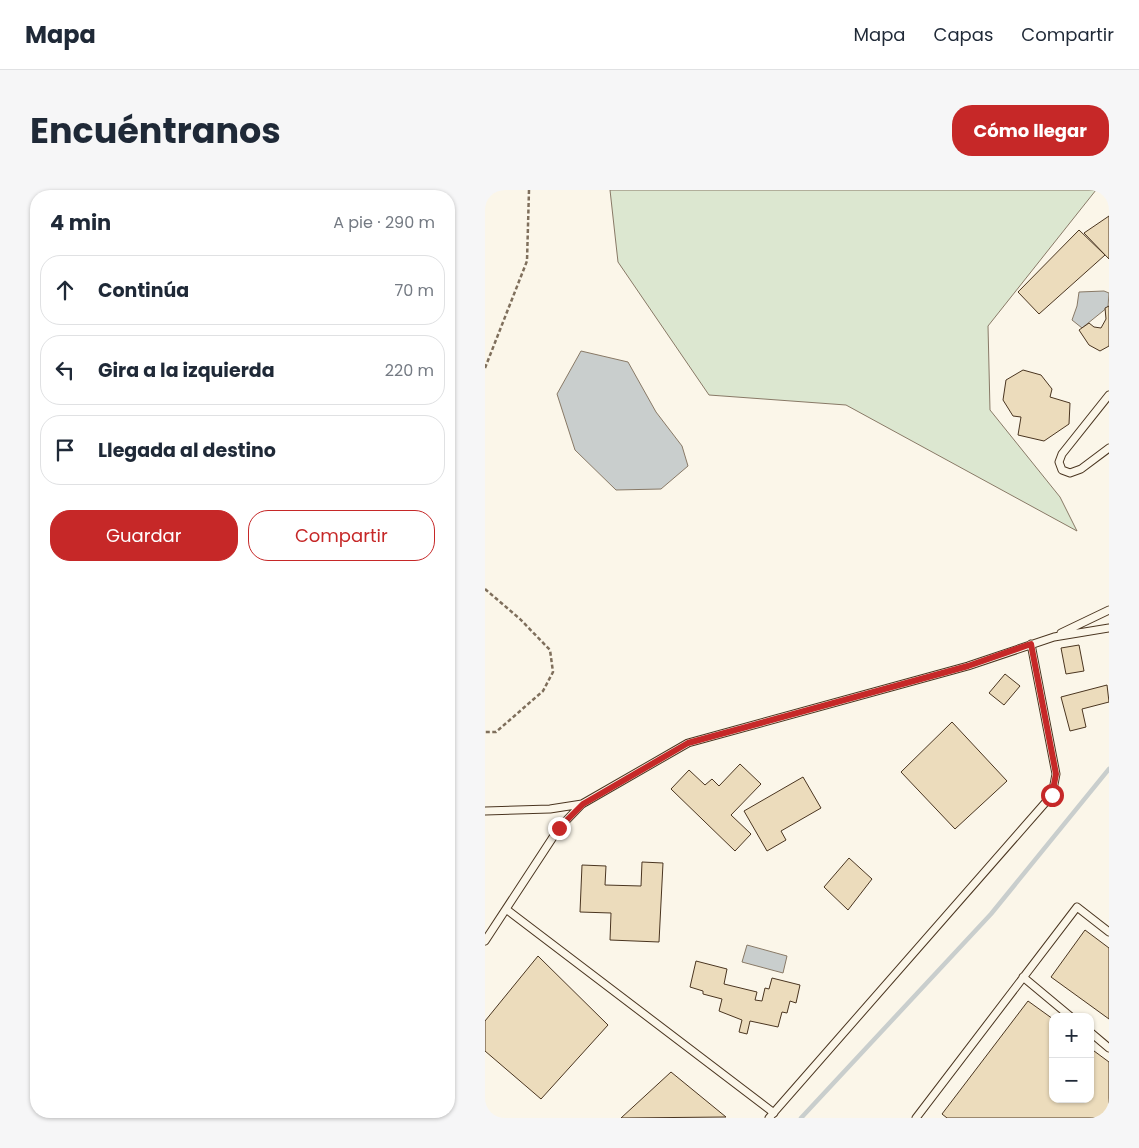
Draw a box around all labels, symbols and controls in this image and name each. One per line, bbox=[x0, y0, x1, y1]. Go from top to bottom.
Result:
text: Mapa bbox=[25, 18, 96, 51]
text: Mapa bbox=[853, 22, 906, 47]
text: Capas bbox=[934, 22, 993, 47]
text: Compartir bbox=[1021, 22, 1114, 47]
button: Cómo llegar bbox=[952, 105, 1109, 156]
text: Encuéntranos bbox=[30, 106, 281, 155]
text: 4 min bbox=[50, 208, 111, 237]
text: A pie · 290 m bbox=[333, 211, 435, 234]
icon: ahead bbox=[51, 276, 79, 304]
text: Continúa bbox=[98, 277, 189, 304]
text: 70 m bbox=[394, 279, 434, 302]
icon: left bbox=[51, 356, 79, 384]
text: Gira a la izquierda bbox=[98, 357, 275, 384]
text: 220 m bbox=[385, 359, 434, 382]
icon: arrive bbox=[51, 436, 79, 464]
text: Llegada al destino bbox=[98, 437, 276, 464]
button: Guardar bbox=[50, 510, 238, 561]
button: Compartir bbox=[248, 510, 435, 561]
route start bbox=[1041, 784, 1064, 807]
route end bbox=[548, 817, 571, 840]
map controls bbox=[1049, 1013, 1094, 1103]
button: + bbox=[1049, 1013, 1094, 1058]
button: − bbox=[1049, 1058, 1094, 1103]

